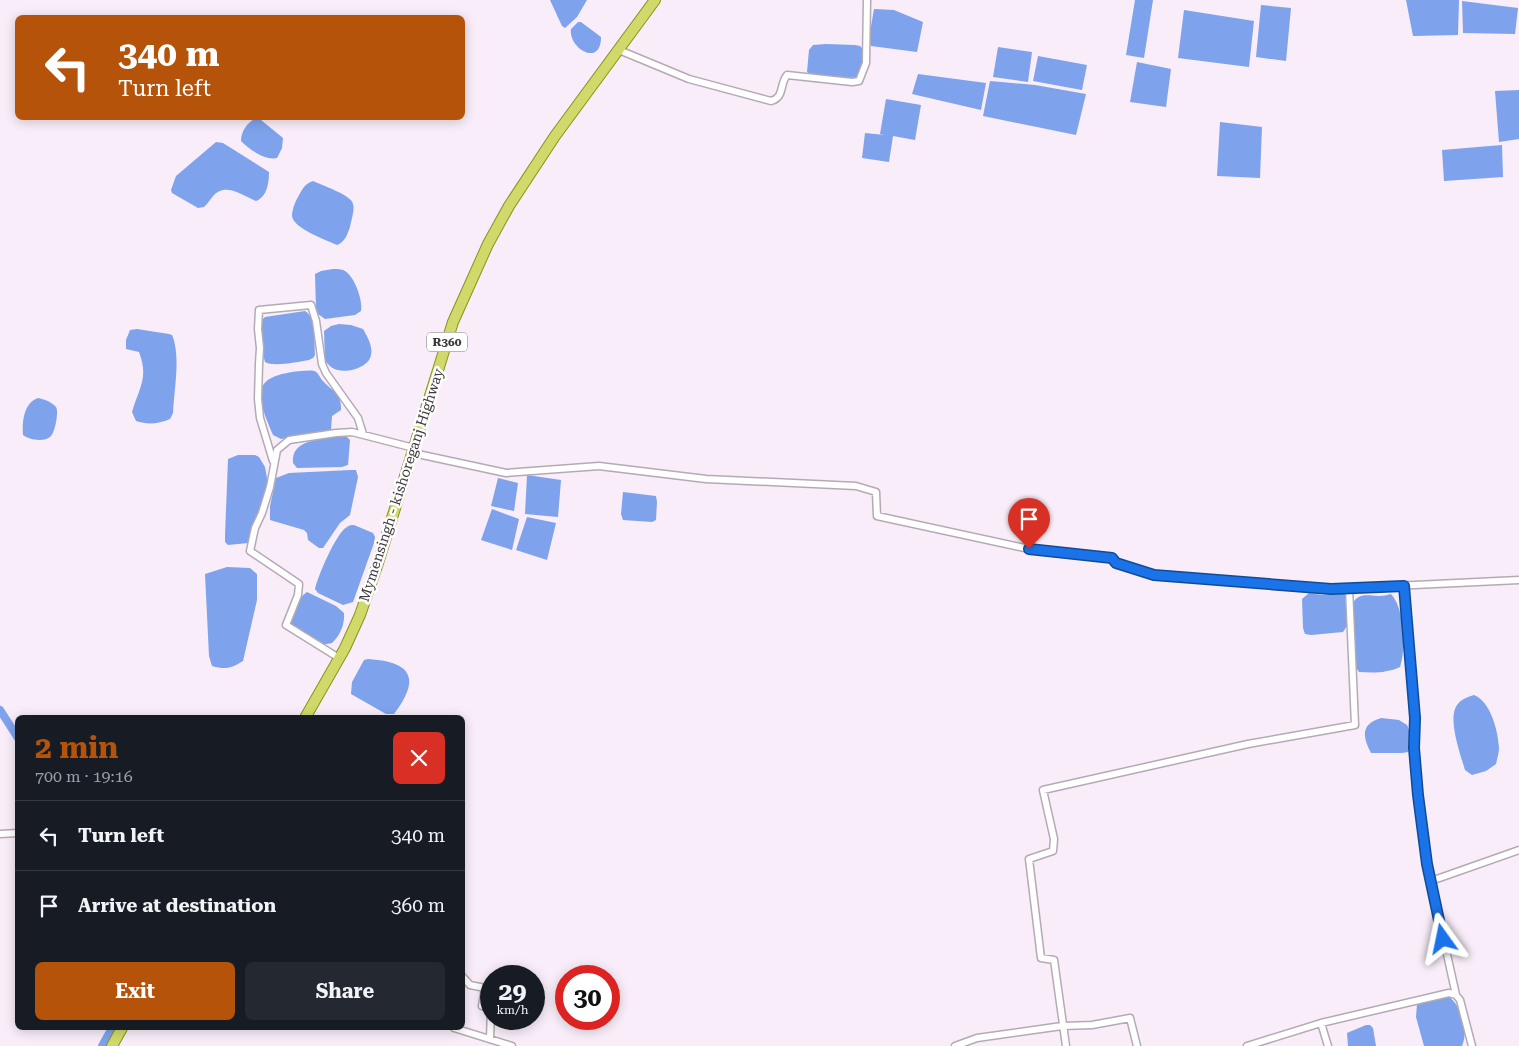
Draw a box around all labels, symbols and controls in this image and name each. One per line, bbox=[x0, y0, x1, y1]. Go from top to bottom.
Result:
text: 340 m bbox=[118, 34, 219, 75]
icon: left bbox=[35, 35, 100, 100]
text: Turn left bbox=[118, 76, 211, 101]
road number: R360 bbox=[427, 332, 467, 352]
street label: Mymensingh - kishoreganj Highway bbox=[356, 366, 447, 604]
pin bbox=[1008, 498, 1050, 549]
icon: arrive bbox=[1015, 505, 1043, 533]
text: 2 min bbox=[35, 730, 118, 765]
button: close bbox=[393, 732, 445, 784]
text: 700 m · 19:16 bbox=[35, 767, 133, 786]
icon: left bbox=[35, 822, 63, 850]
text: Turn left bbox=[78, 824, 164, 847]
text: 340 m bbox=[391, 824, 445, 847]
icon: arrive bbox=[35, 892, 63, 920]
text: Arrive at destination bbox=[78, 894, 276, 917]
text: 360 m bbox=[391, 894, 445, 917]
position arrow bbox=[1416, 912, 1468, 964]
button: Exit bbox=[35, 962, 235, 1020]
button: Share bbox=[245, 962, 445, 1020]
speed limit sign: 30 bbox=[555, 965, 620, 1030]
text: 29 bbox=[498, 977, 527, 1006]
text: km/h bbox=[496, 1003, 529, 1017]

